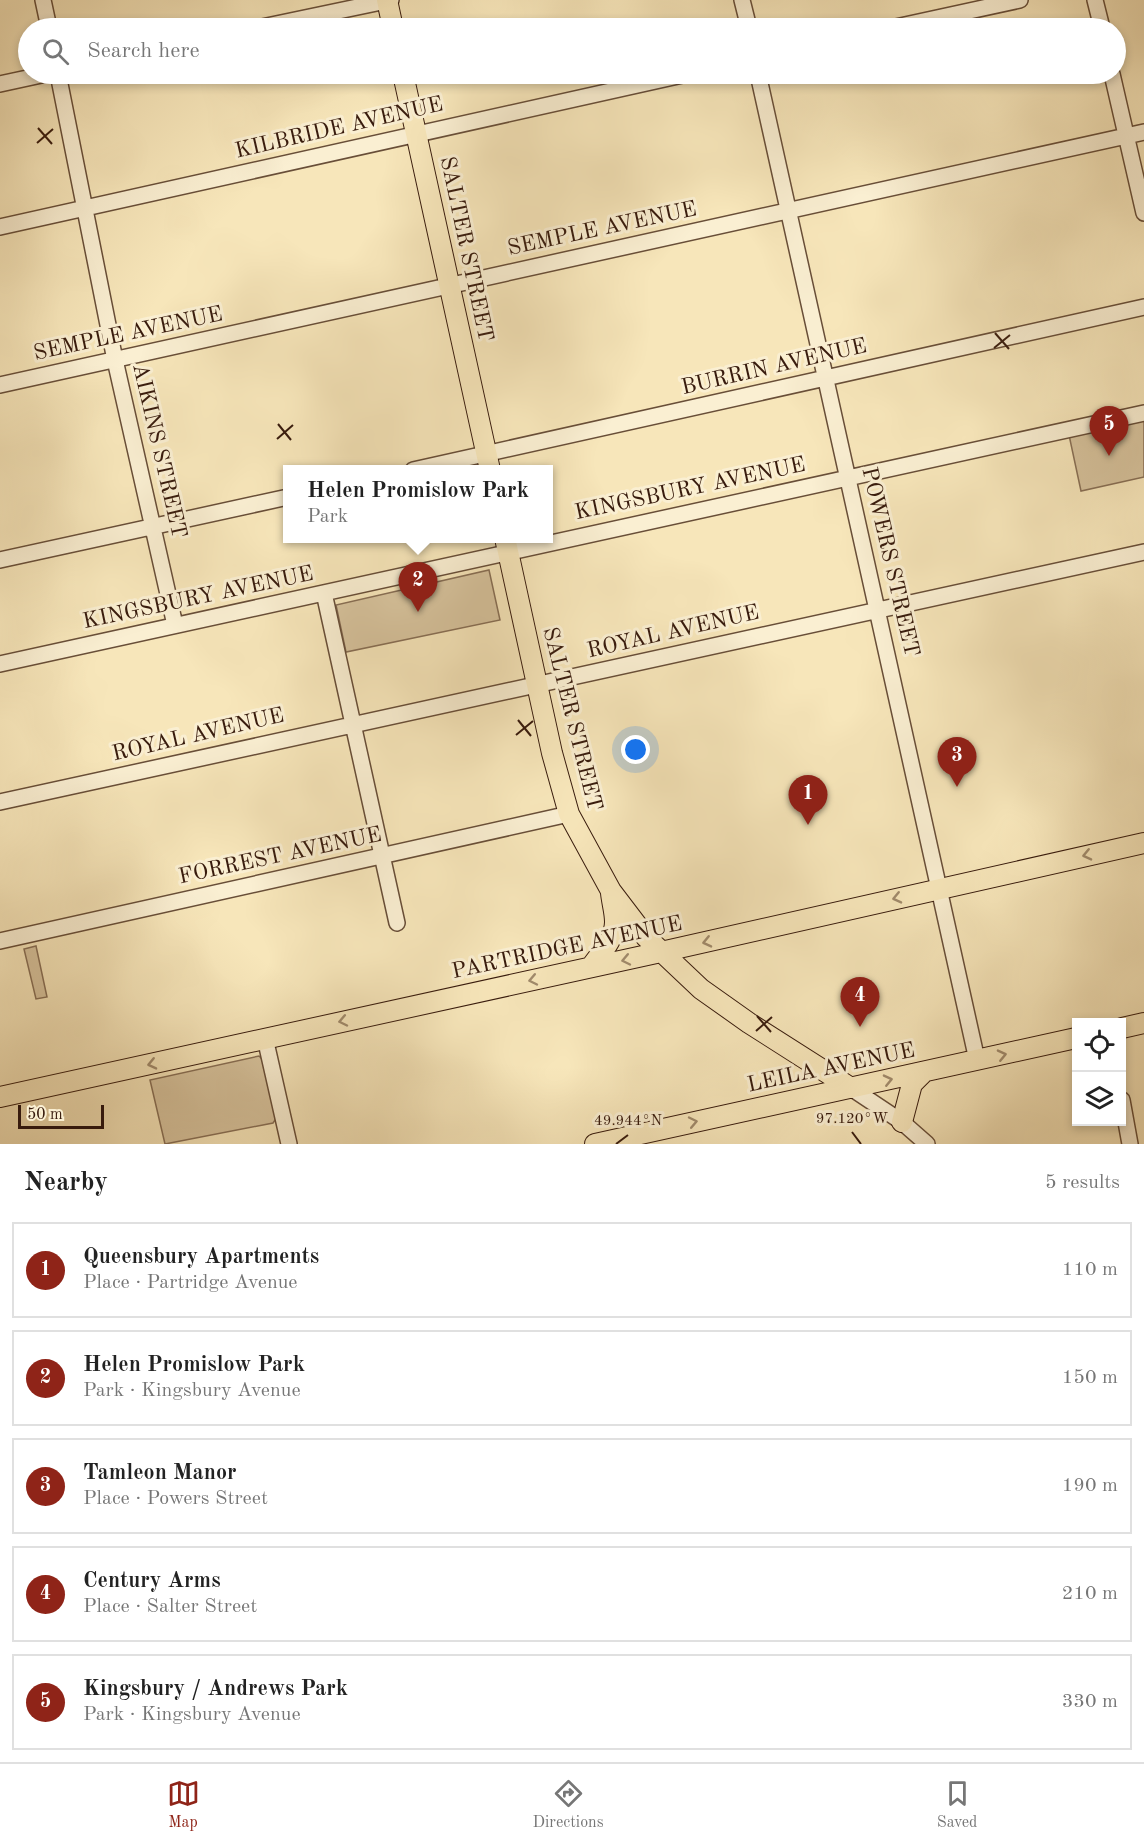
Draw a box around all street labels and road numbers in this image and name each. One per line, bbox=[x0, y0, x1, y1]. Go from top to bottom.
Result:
street label: KILBRIDE AVENUE bbox=[233, 93, 445, 163]
street label: SALTER STREET bbox=[436, 154, 496, 344]
street label: SEMPLE AVENUE bbox=[505, 198, 699, 260]
street label: SEMPLE AVENUE bbox=[31, 303, 225, 365]
street label: BURRIN AVENUE bbox=[679, 335, 869, 399]
street label: AIKINS STREET bbox=[128, 361, 190, 541]
street label: KINGSBURY AVENUE bbox=[573, 454, 807, 524]
street label: POWERS STREET bbox=[857, 465, 923, 659]
street label: KINGSBURY AVENUE bbox=[81, 563, 315, 633]
street label: ROYAL AVENUE bbox=[585, 602, 761, 662]
street label: SALTER STREET bbox=[539, 625, 605, 813]
street label: ROYAL AVENUE bbox=[110, 705, 286, 765]
street label: FORREST AVENUE bbox=[176, 824, 384, 888]
street label: PARTRIDGE AVENUE bbox=[450, 913, 684, 983]
street label: LEILA AVENUE bbox=[745, 1039, 917, 1097]

